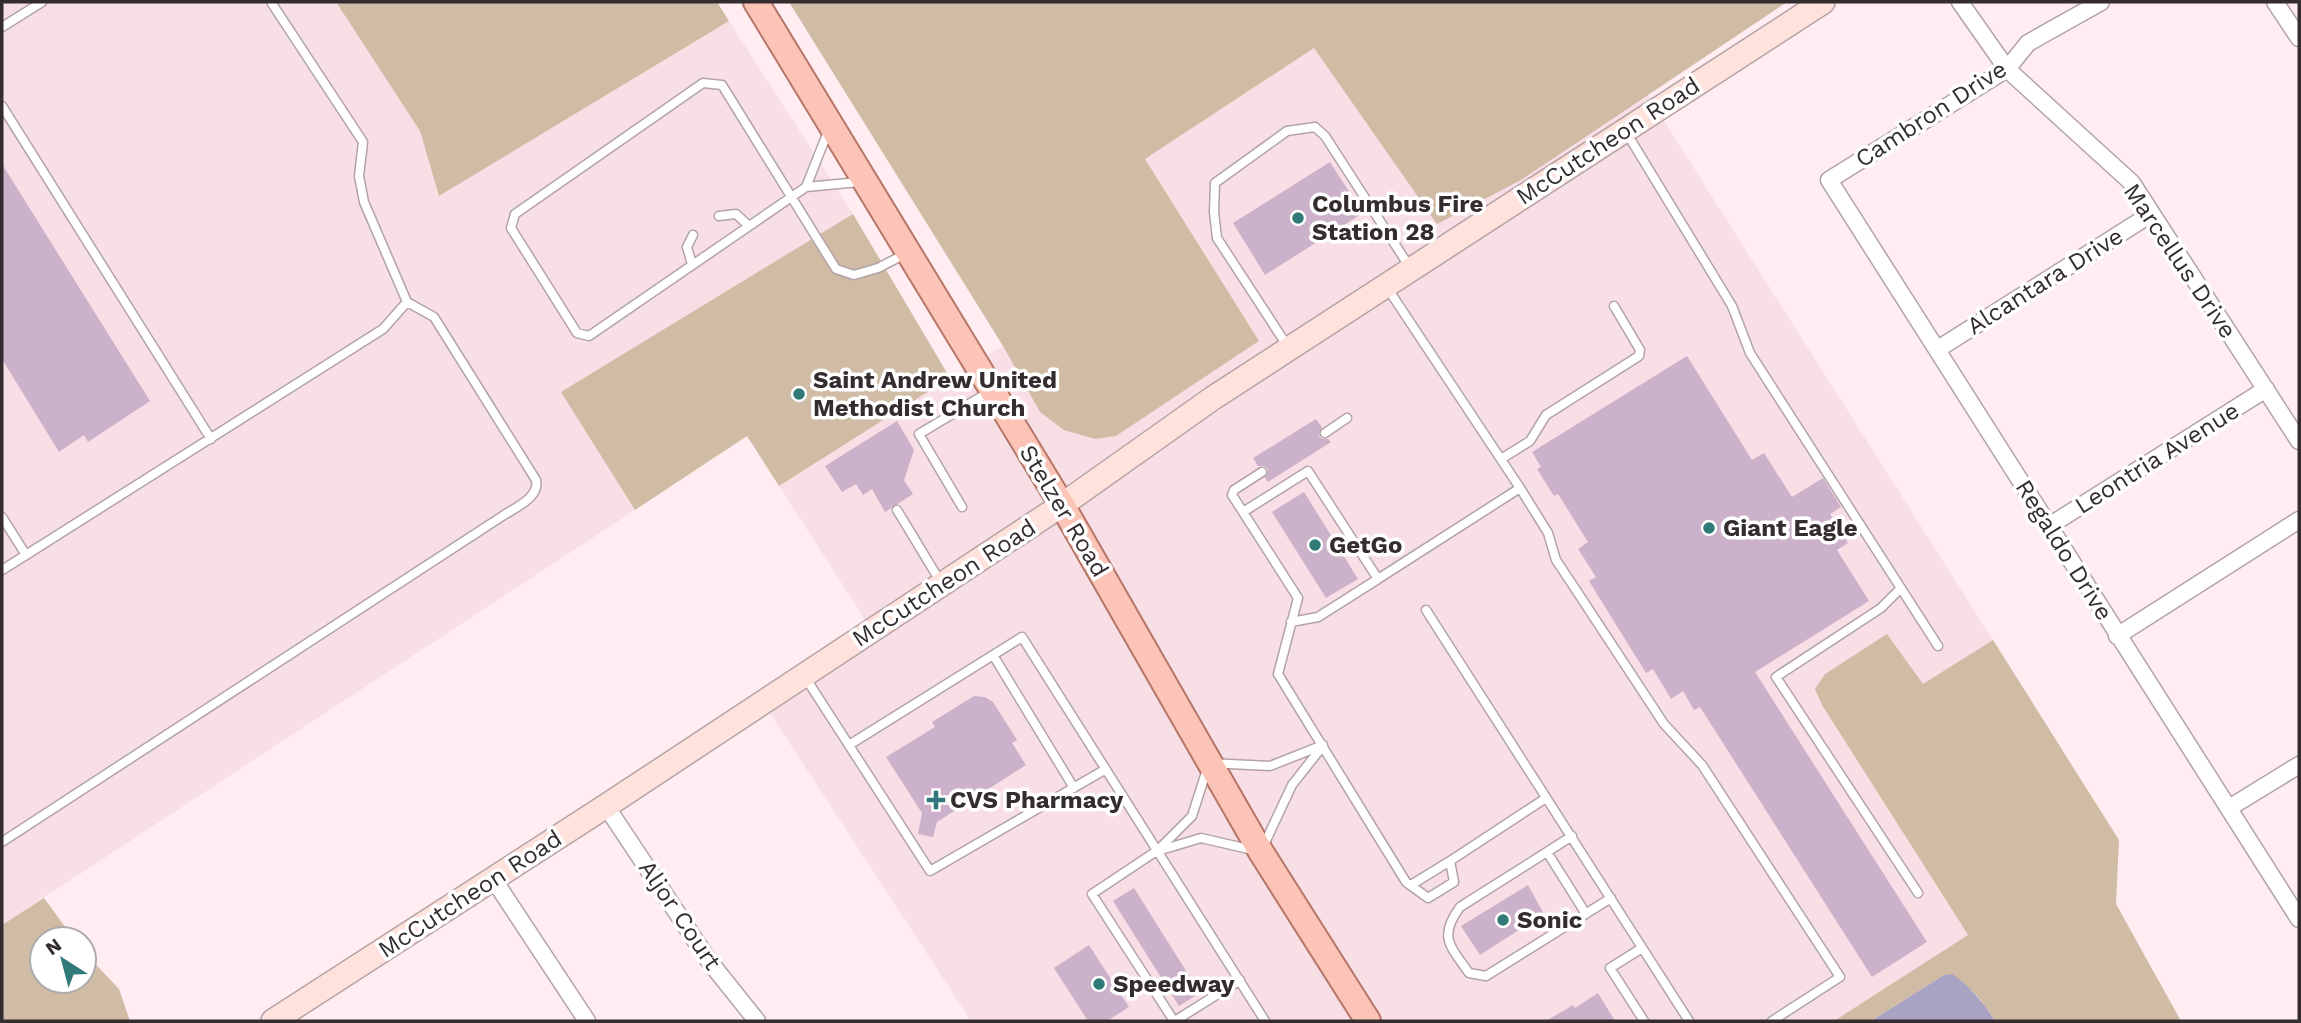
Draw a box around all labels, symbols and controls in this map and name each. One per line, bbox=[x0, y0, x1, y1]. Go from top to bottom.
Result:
street label: Cambron Drive bbox=[1850, 55, 2012, 173]
street label: McCutcheon Road bbox=[1511, 71, 1705, 211]
street label: Marcellus Drive bbox=[2118, 178, 2242, 344]
place label: Columbus Fire Station 28 bbox=[1312, 190, 1483, 246]
marker: Columbus Fire Station 28 bbox=[1290, 210, 1306, 226]
street label: Alcantara Drive bbox=[1962, 222, 2128, 340]
place label: Saint Andrew United Methodist Church bbox=[813, 366, 1057, 422]
marker: Saint Andrew United Methodist Church bbox=[791, 386, 807, 402]
street label: Leontria Avenue bbox=[2070, 396, 2244, 520]
street label: Stelzer Road bbox=[1014, 440, 1114, 582]
street label: Regaldo Drive bbox=[2010, 475, 2118, 625]
street label: McCutcheon Road bbox=[847, 513, 1041, 653]
place label: Giant Eagle bbox=[1723, 514, 1858, 542]
marker: Giant Eagle bbox=[1701, 520, 1717, 536]
place label: GetGo bbox=[1329, 531, 1402, 559]
marker: GetGo bbox=[1307, 537, 1323, 553]
place label: CVS Pharmacy bbox=[950, 786, 1124, 814]
marker: CVS Pharmacy bbox=[928, 792, 944, 808]
street label: McCutcheon Road bbox=[373, 824, 567, 964]
street label: Aljor Court bbox=[633, 855, 727, 975]
place label: Sonic bbox=[1517, 906, 1582, 934]
marker: Sonic bbox=[1495, 912, 1511, 928]
north arrow bbox=[28, 925, 98, 995]
text: N bbox=[41, 933, 66, 960]
place label: Speedway bbox=[1113, 970, 1235, 998]
marker: Speedway bbox=[1091, 976, 1107, 992]

